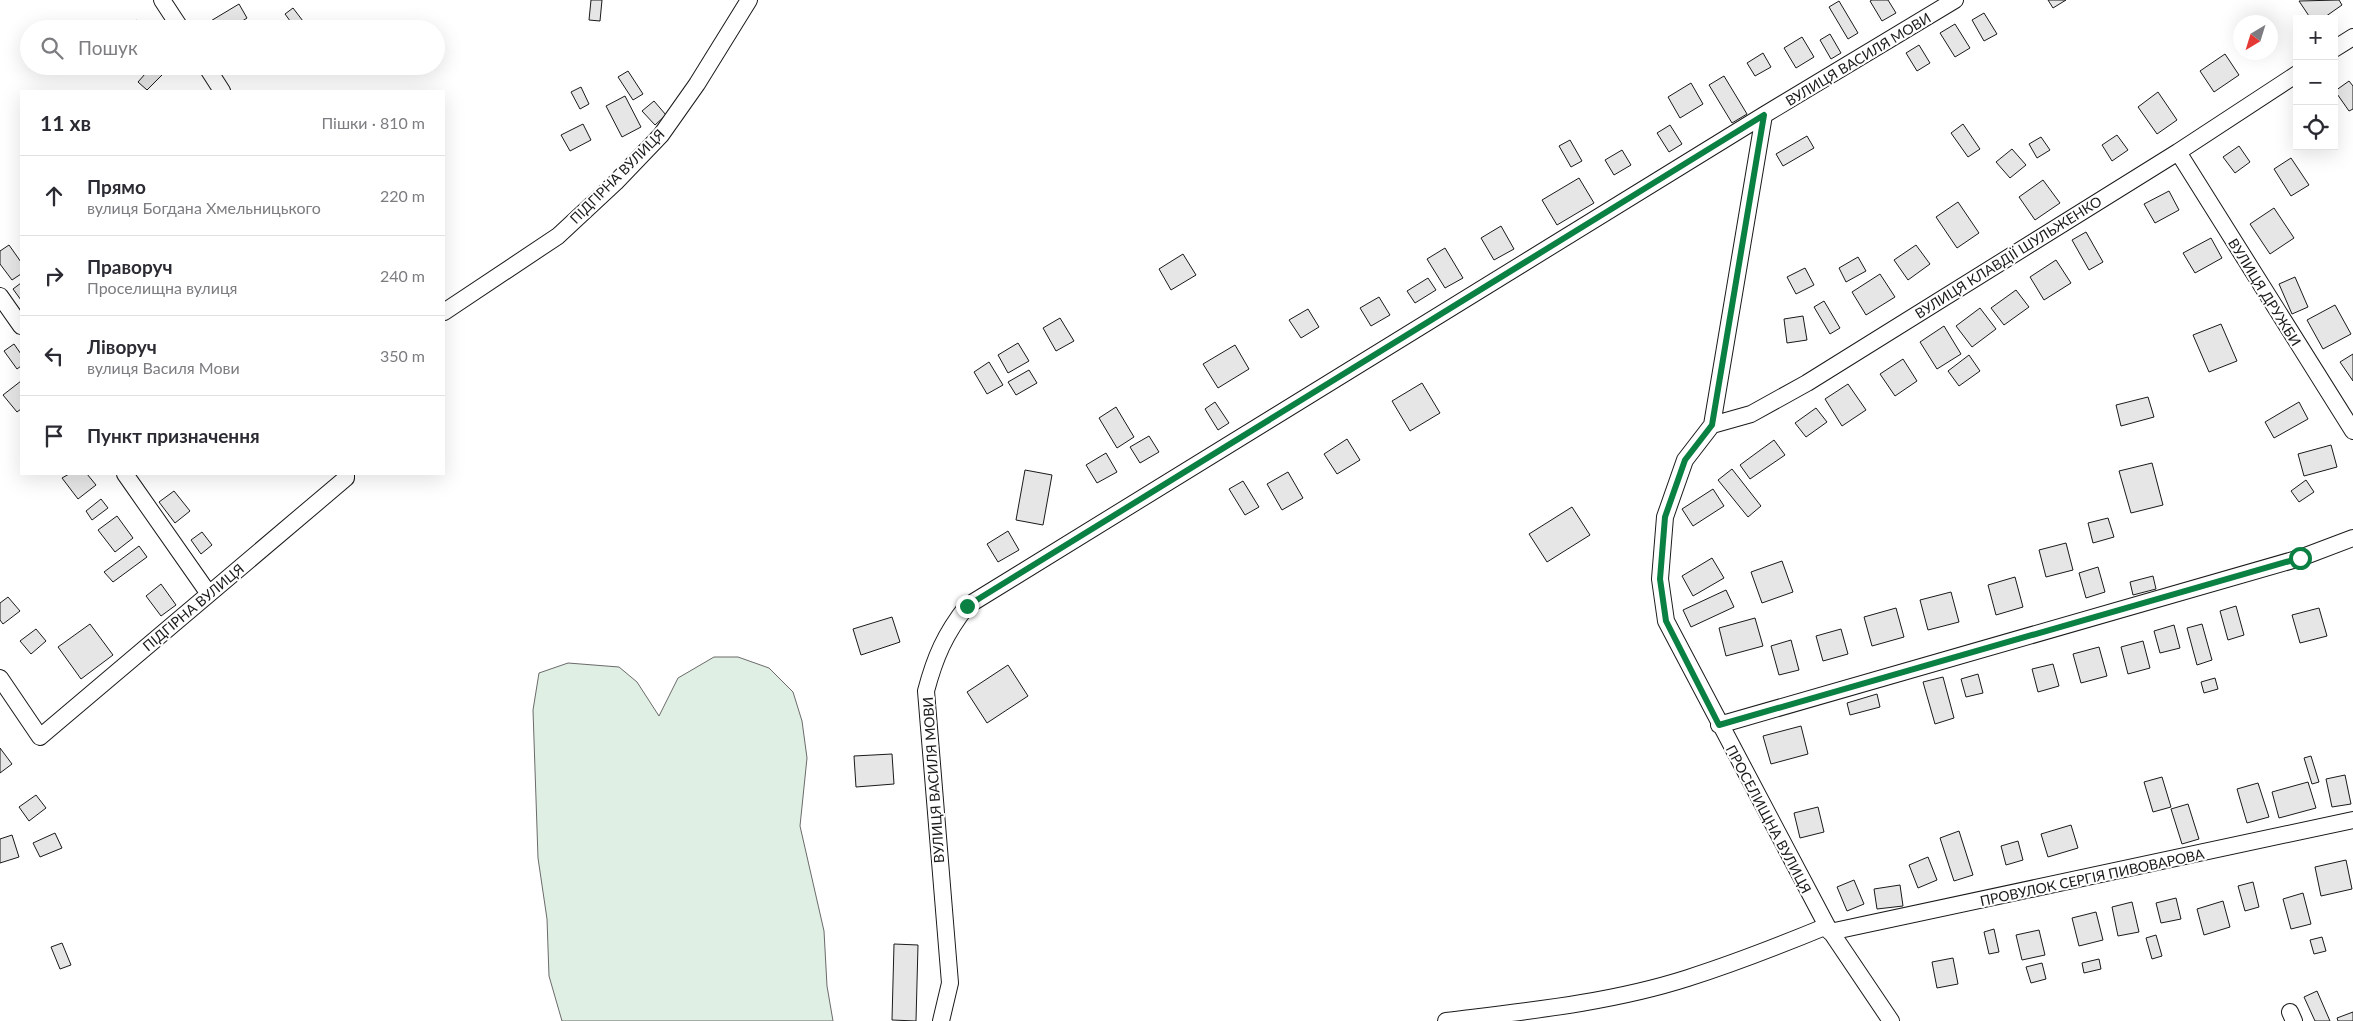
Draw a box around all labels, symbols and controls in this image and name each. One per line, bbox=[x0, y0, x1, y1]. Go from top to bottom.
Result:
street label: ВУЛИЦЯ ВАСИЛЯ МОВИ bbox=[1782, 9, 1934, 109]
north arrow bbox=[2233, 15, 2278, 60]
map controls bbox=[2293, 15, 2338, 150]
button: + bbox=[2293, 15, 2338, 60]
search box bbox=[20, 20, 445, 75]
icon: search bbox=[38, 34, 66, 62]
text: Пошук bbox=[78, 36, 138, 59]
button: − bbox=[2293, 60, 2338, 105]
button: locate bbox=[2293, 105, 2338, 150]
text: 11 хв bbox=[40, 110, 91, 135]
text: Пішки · 810 m bbox=[321, 113, 425, 132]
street label: ПІДГІРНА ВУЛИЦЯ bbox=[566, 125, 668, 227]
text: Прямо bbox=[87, 175, 146, 198]
icon: ahead bbox=[40, 182, 68, 210]
text: 220 m bbox=[380, 186, 425, 205]
street label: ВУЛИЦЯ КЛАВДІЇ ШУЛЬЖЕНКО bbox=[1911, 192, 2105, 322]
text: вулиця Богдана Хмельницького bbox=[87, 198, 321, 217]
street label: ВУЛИЦЯ ДРУЖБИ bbox=[2225, 235, 2305, 349]
text: Праворуч bbox=[87, 255, 172, 278]
icon: right bbox=[40, 262, 68, 290]
text: 240 m bbox=[380, 266, 425, 285]
text: Проселищна вулиця bbox=[87, 278, 237, 297]
text: Ліворуч bbox=[87, 335, 157, 358]
icon: left bbox=[40, 342, 68, 370]
text: 350 m bbox=[380, 346, 425, 365]
text: вулиця Василя Мови bbox=[87, 358, 240, 377]
icon: arrive bbox=[40, 422, 68, 450]
text: Пункт призначення bbox=[87, 424, 260, 447]
route start bbox=[2289, 547, 2312, 570]
street label: ПІДГІРНА ВУЛИЦЯ bbox=[139, 560, 247, 654]
route end bbox=[956, 595, 979, 618]
street label: ВУЛИЦЯ ВАСИЛЯ МОВИ bbox=[919, 696, 947, 864]
street label: ПРОСЕЛИЩНА ВУЛИЦЯ bbox=[1723, 742, 1815, 896]
street label: ПРОВУЛОК СЕРГІЯ ПИВОВАРОВА bbox=[1978, 845, 2206, 909]

